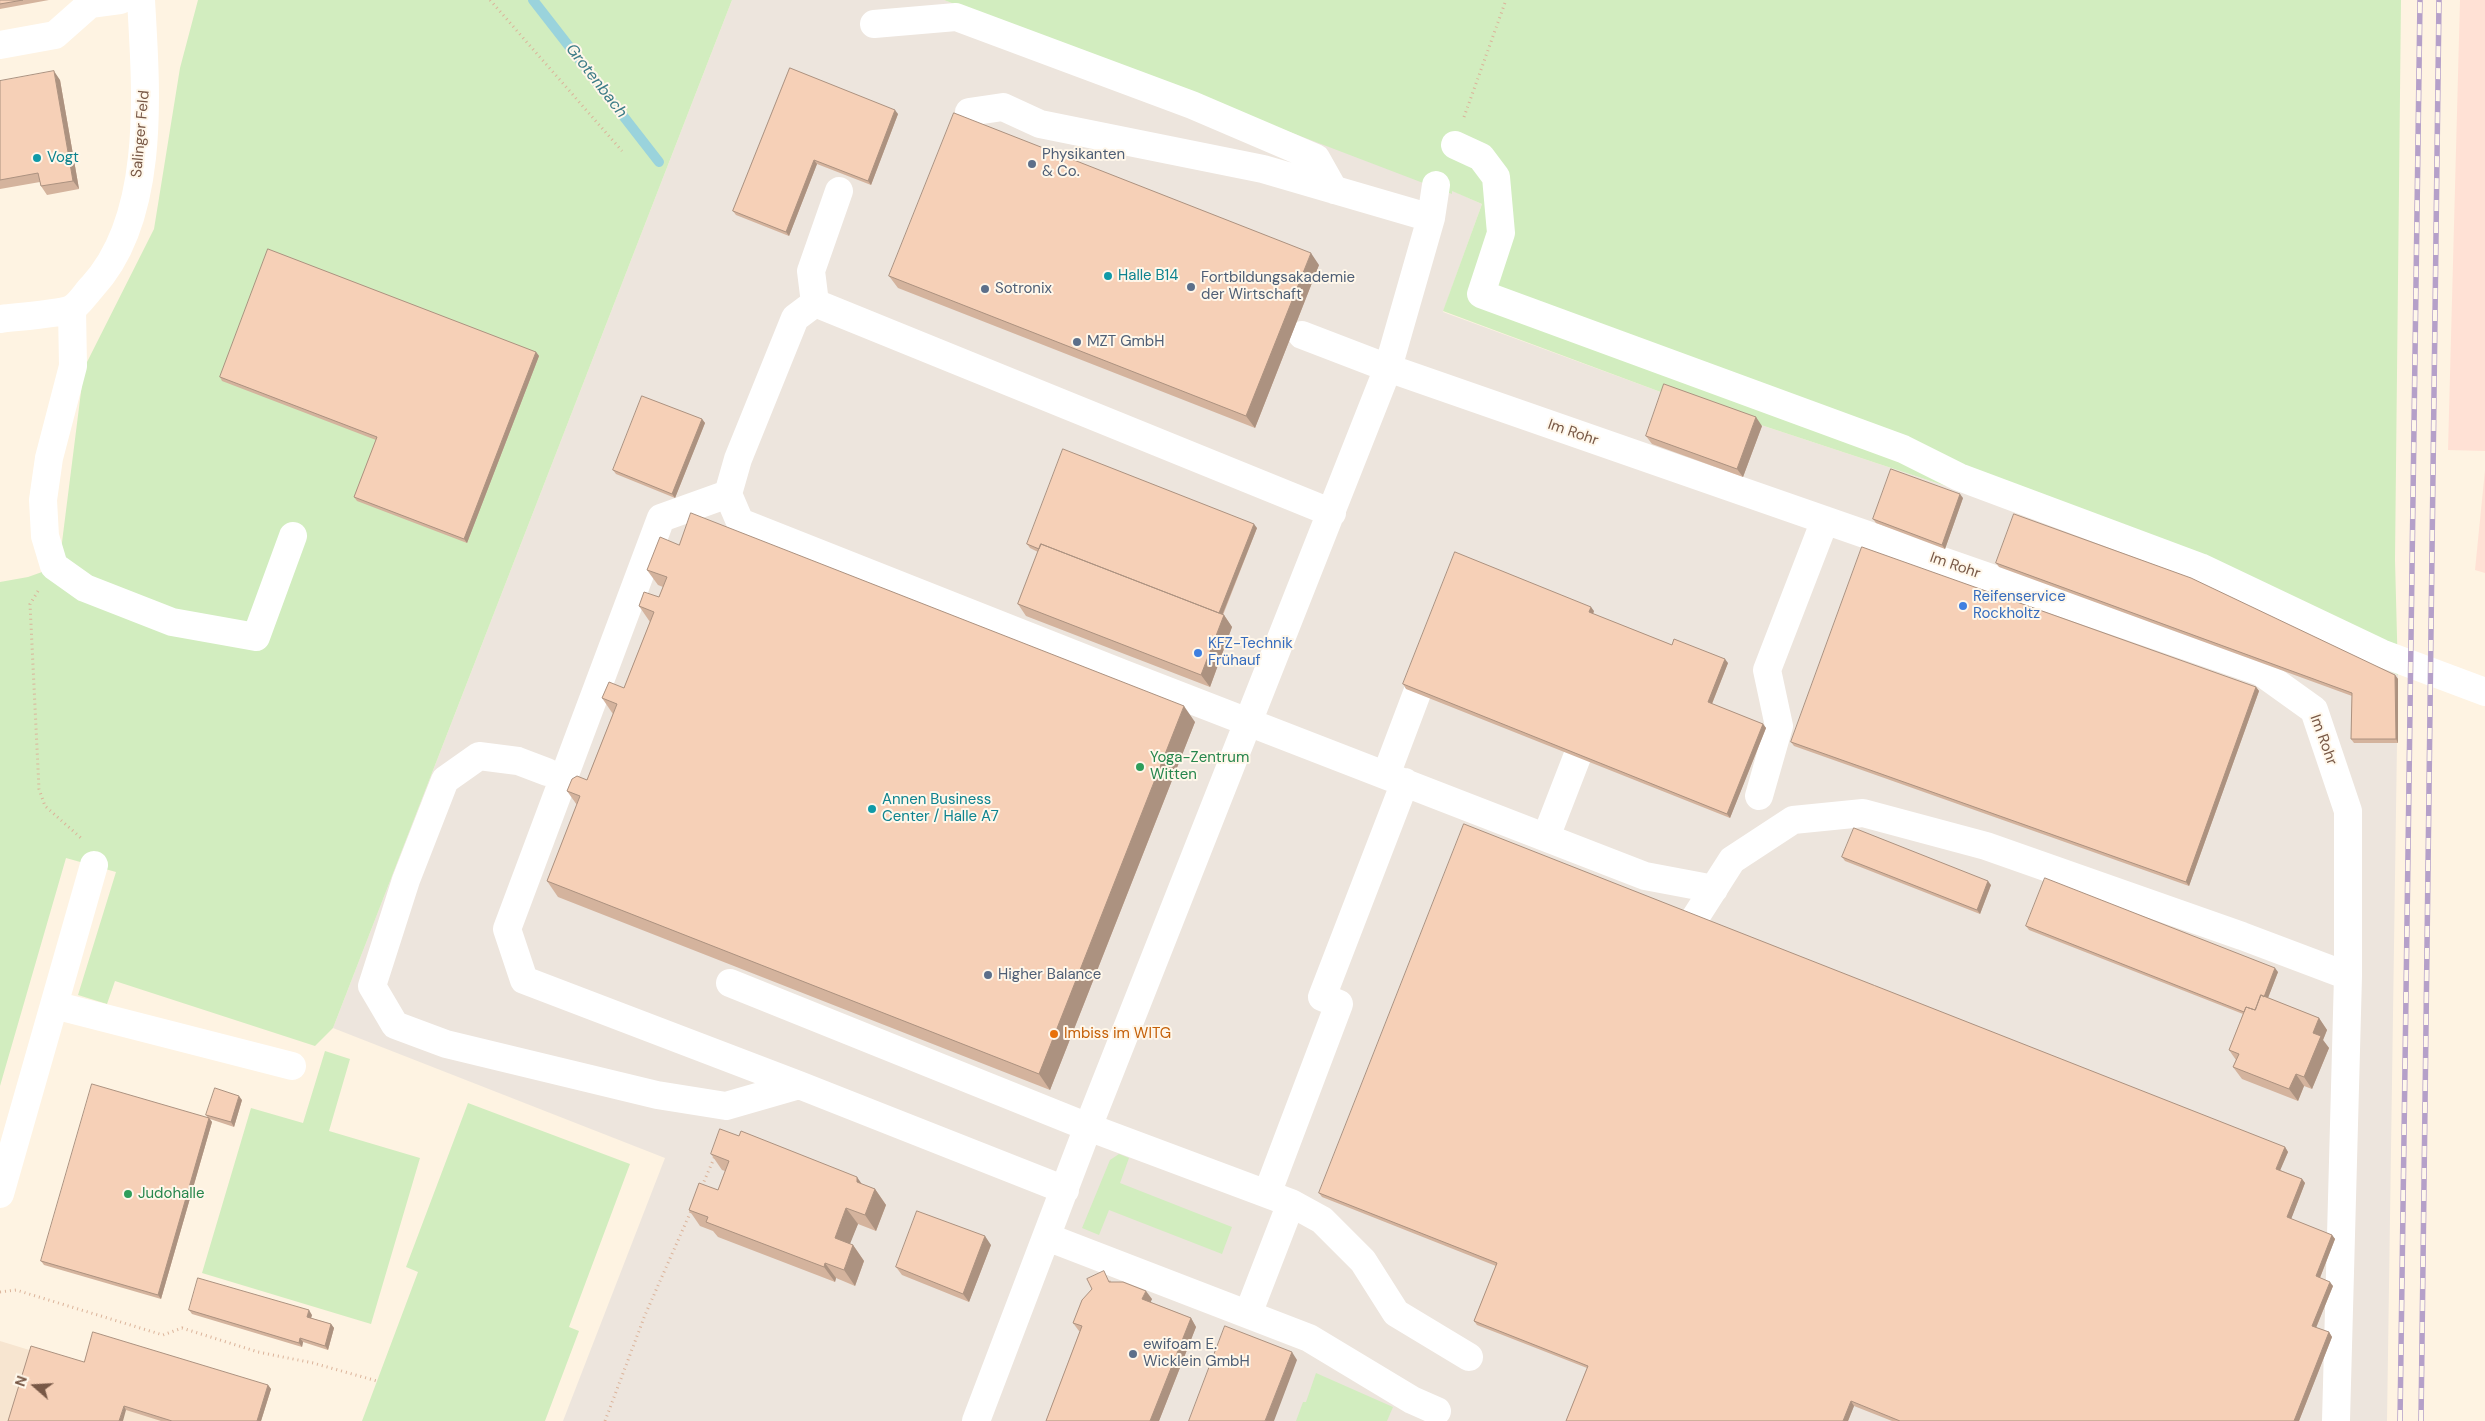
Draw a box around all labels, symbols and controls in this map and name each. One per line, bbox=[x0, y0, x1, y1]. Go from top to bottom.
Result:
water label: Grotenbach bbox=[561, 40, 631, 122]
street label: Salinger Feld bbox=[128, 90, 154, 178]
place label: Physikanten & Co. bbox=[1042, 146, 1125, 181]
place label: Vogt bbox=[47, 149, 79, 167]
marker: Vogt bbox=[31, 152, 43, 164]
marker: Physikanten & Co. bbox=[1026, 158, 1038, 170]
place label: Halle B14 bbox=[1118, 267, 1178, 285]
place label: Fortbildungsakademie der Wirtschaft bbox=[1201, 269, 1355, 304]
marker: Halle B14 bbox=[1102, 270, 1114, 282]
place label: Sotronix bbox=[995, 280, 1052, 298]
marker: Fortbildungsakademie der Wirtschaft bbox=[1185, 281, 1197, 293]
marker: Sotronix bbox=[979, 283, 991, 295]
place label: MZT GmbH bbox=[1087, 333, 1164, 351]
marker: MZT GmbH bbox=[1071, 336, 1083, 348]
street label: Im Rohr bbox=[1545, 416, 1601, 450]
street label: Im Rohr bbox=[1927, 549, 1983, 583]
place label: Reifenservice Rockholtz bbox=[1973, 588, 2066, 623]
marker: Reifenservice Rockholtz bbox=[1957, 600, 1969, 612]
place label: KFZ-Technik Frühauf bbox=[1208, 635, 1293, 670]
marker: KFZ-Technik Frühauf bbox=[1192, 647, 1204, 659]
street label: Im Rohr bbox=[2306, 712, 2340, 768]
place label: Yoga-Zentrum Witten bbox=[1150, 749, 1249, 784]
marker: Yoga-Zentrum Witten bbox=[1134, 761, 1146, 773]
place label: Annen Business Center / Halle A7 bbox=[882, 791, 999, 826]
marker: Annen Business Center / Halle A7 bbox=[866, 803, 878, 815]
place label: Higher Balance bbox=[998, 966, 1101, 984]
marker: Higher Balance bbox=[982, 969, 994, 981]
place label: Imbiss im WITG bbox=[1064, 1025, 1171, 1043]
marker: Imbiss im WITG bbox=[1048, 1028, 1060, 1040]
place label: Judohalle bbox=[138, 1185, 204, 1203]
marker: Judohalle bbox=[122, 1188, 134, 1200]
place label: ewifoam E. Wicklein GmbH bbox=[1143, 1336, 1250, 1371]
marker: ewifoam E. Wicklein GmbH bbox=[1127, 1348, 1139, 1360]
north arrow bbox=[10, 1361, 60, 1411]
text: N bbox=[11, 1373, 31, 1389]

